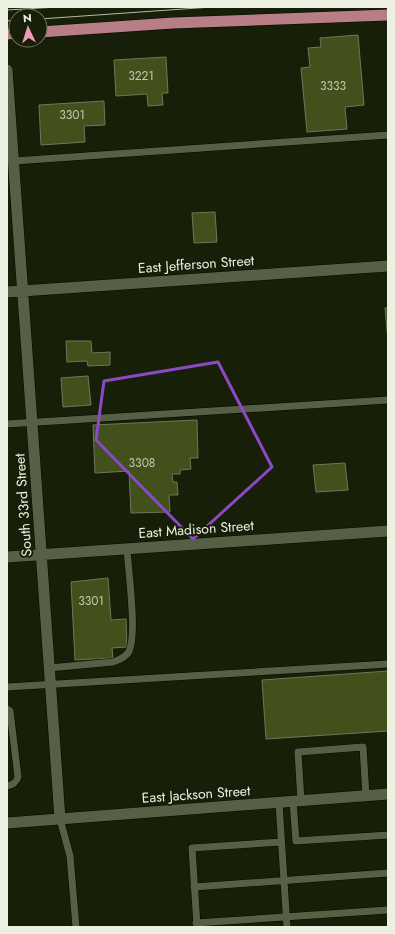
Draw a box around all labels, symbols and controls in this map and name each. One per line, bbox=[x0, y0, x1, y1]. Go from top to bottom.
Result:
north arrow bbox=[8, 8, 48, 48]
text: N bbox=[22, 10, 32, 26]
house number: 3221 bbox=[128, 67, 154, 85]
house number: 3333 bbox=[320, 77, 347, 95]
house number: 3301 bbox=[59, 106, 85, 124]
street label: East Jefferson Street bbox=[137, 250, 255, 278]
street label: South 33rd Street bbox=[9, 452, 37, 557]
house number: 3308 bbox=[129, 454, 155, 472]
street label: East Madison Street bbox=[138, 515, 255, 543]
house number: 3301 bbox=[78, 592, 104, 610]
street label: East Jackson Street bbox=[141, 780, 252, 808]

